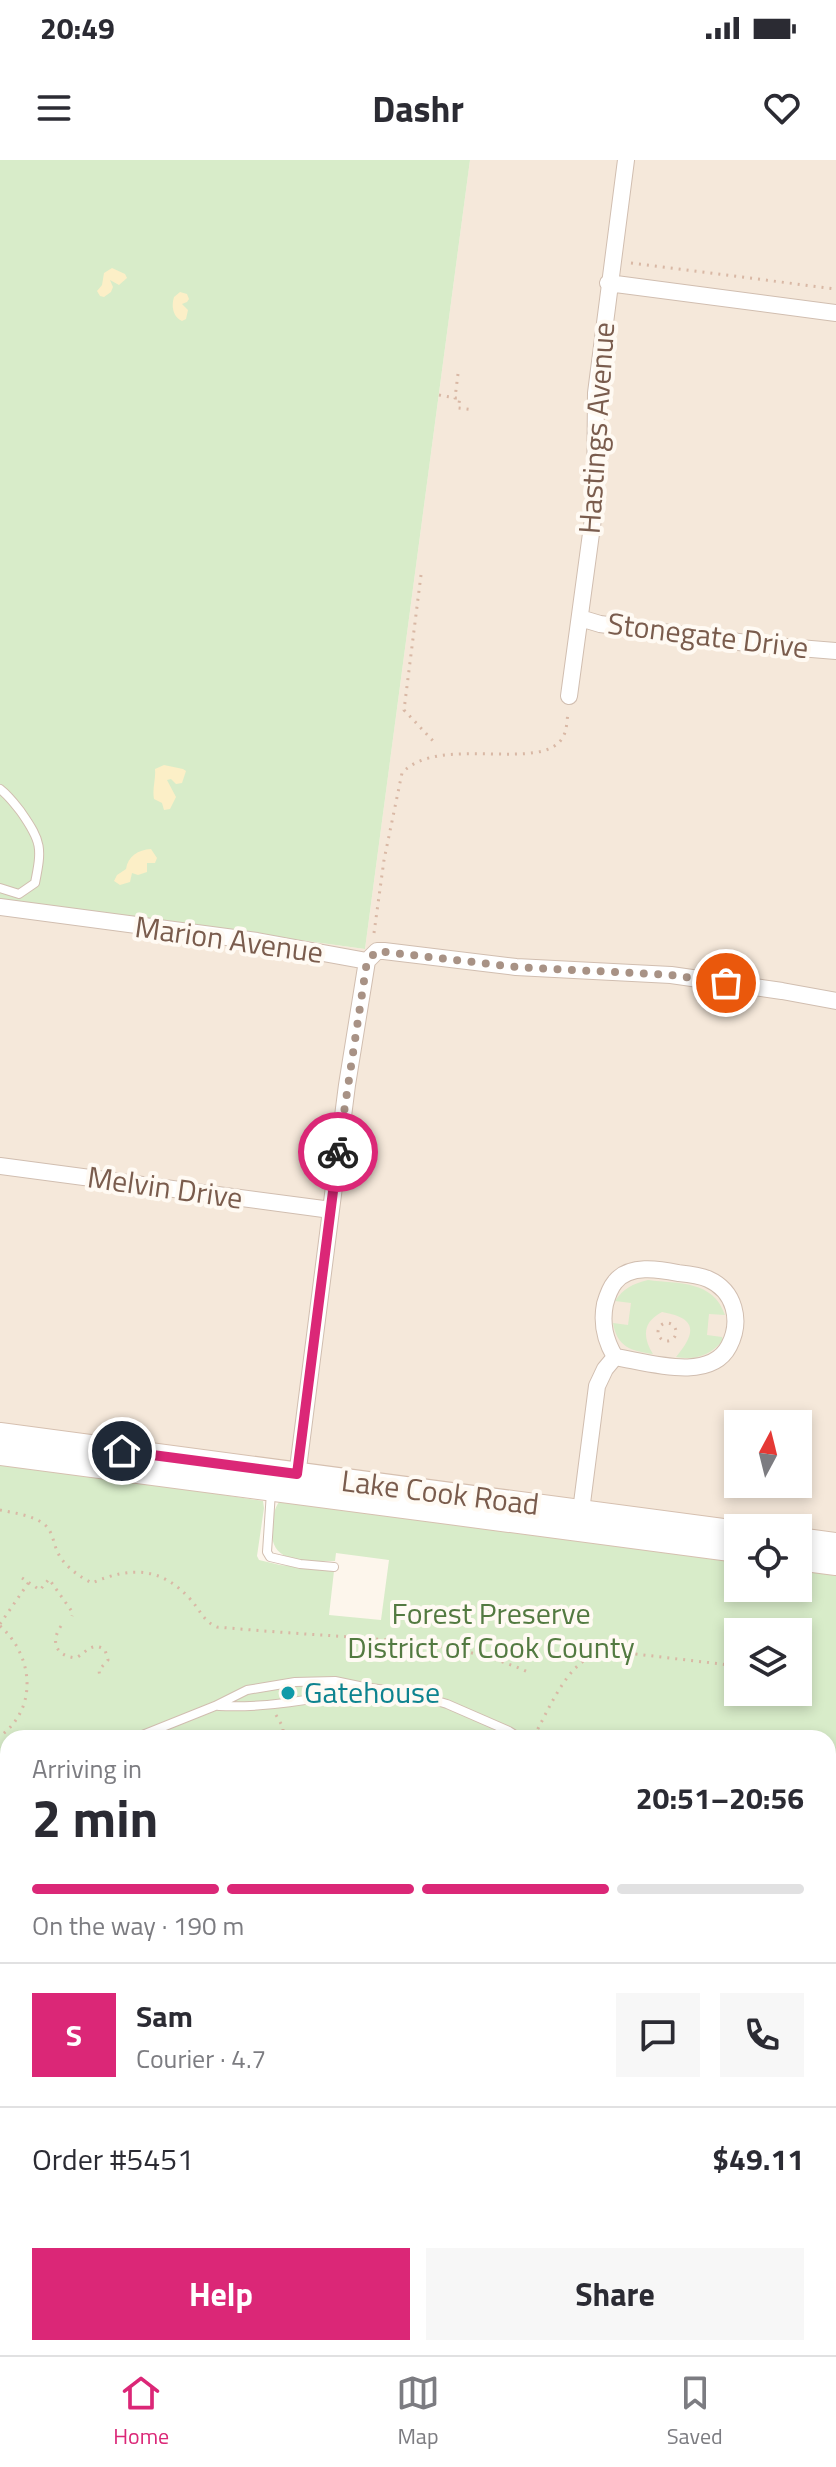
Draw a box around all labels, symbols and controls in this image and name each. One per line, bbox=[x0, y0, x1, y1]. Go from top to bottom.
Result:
text: 20:49 bbox=[40, 5, 115, 51]
text: Dashr bbox=[372, 81, 464, 136]
icon: menu bbox=[32, 86, 76, 130]
icon: heart bbox=[760, 86, 804, 130]
street label: Hastings Avenue bbox=[566, 320, 626, 535]
street label: Stonegate Drive bbox=[605, 600, 811, 670]
street label: Marion Avenue bbox=[132, 903, 326, 975]
pin bbox=[692, 949, 760, 1017]
icon: bag bbox=[704, 961, 748, 1005]
courier bbox=[298, 1112, 378, 1192]
icon: bike bbox=[316, 1130, 360, 1174]
street label: Melvin Drive bbox=[84, 1153, 246, 1221]
north arrow bbox=[724, 1410, 812, 1498]
map controls bbox=[724, 1410, 812, 1706]
pin bbox=[88, 1417, 156, 1485]
icon: home bbox=[100, 1429, 144, 1473]
street label: Lake Cook Road bbox=[339, 1457, 542, 1527]
button: locate bbox=[724, 1514, 812, 1602]
park label: Forest Preserve District of Cook County bbox=[347, 1590, 635, 1670]
button: layers bbox=[724, 1618, 812, 1706]
place label: Gatehouse bbox=[304, 1669, 440, 1715]
marker: Gatehouse bbox=[279, 1684, 297, 1702]
text: Arriving in bbox=[32, 1749, 142, 1788]
text: 20:51–20:56 bbox=[636, 1775, 804, 1821]
text: 2 min bbox=[32, 1778, 158, 1857]
text: On the way · 190 m bbox=[32, 1906, 244, 1945]
text: Sam bbox=[136, 1993, 193, 2039]
button: chat bbox=[616, 1993, 700, 2077]
button: phone bbox=[720, 1993, 804, 2077]
text: S bbox=[66, 2012, 82, 2058]
text: Courier · 4.7 bbox=[136, 2039, 266, 2078]
text: Order #5451 bbox=[32, 2136, 194, 2182]
text: $49.11 bbox=[712, 2136, 804, 2182]
button: Help bbox=[32, 2248, 410, 2340]
button: Share bbox=[426, 2248, 804, 2340]
tab: Home bbox=[113, 2371, 169, 2453]
tab: Map bbox=[396, 2371, 440, 2453]
tab: Saved bbox=[667, 2371, 723, 2453]

